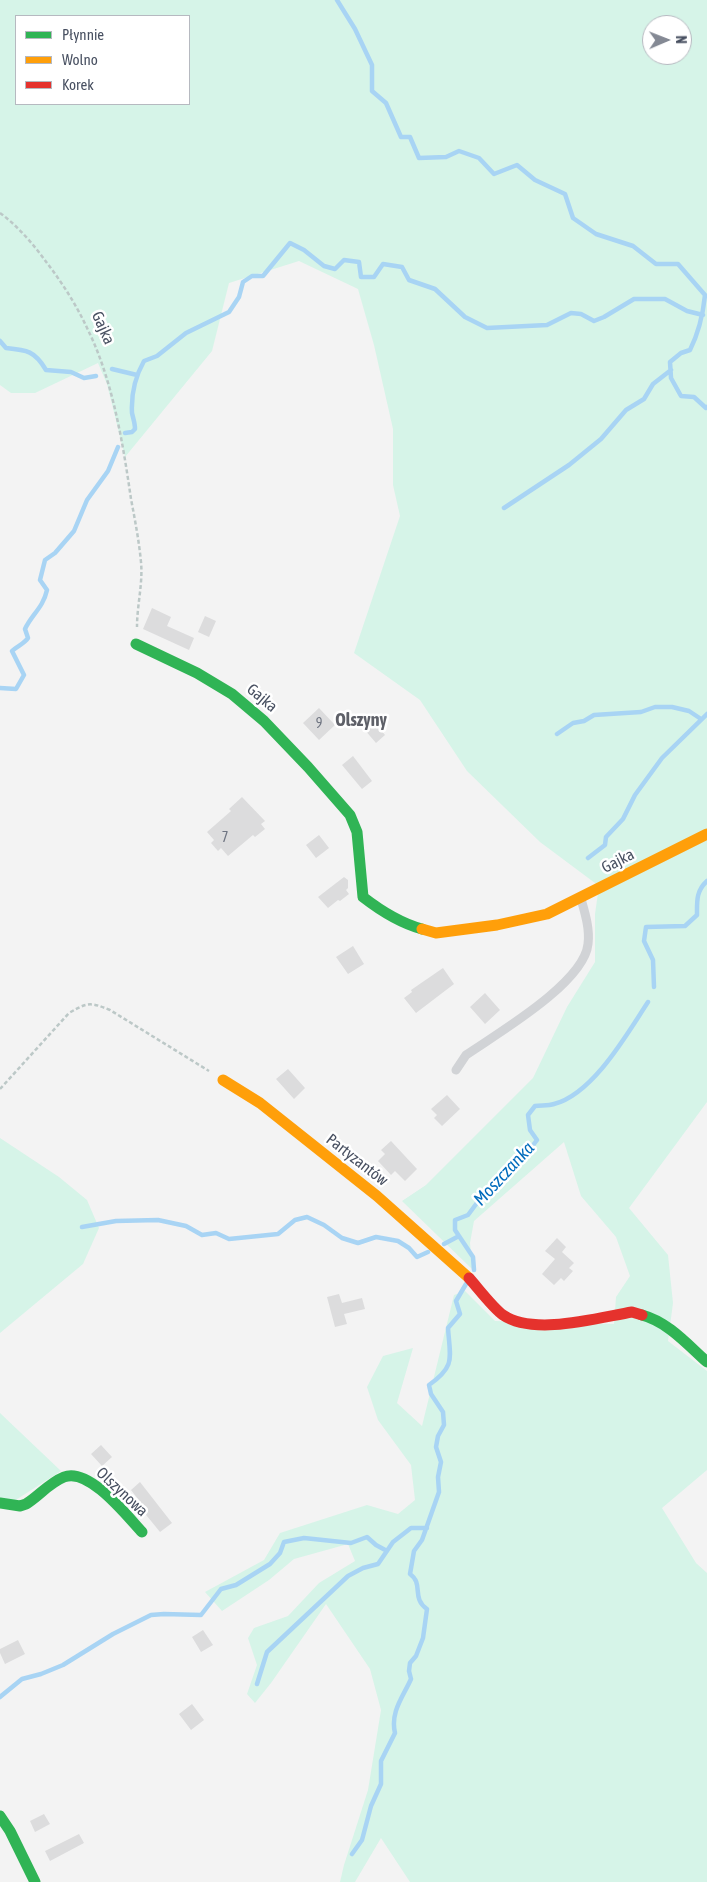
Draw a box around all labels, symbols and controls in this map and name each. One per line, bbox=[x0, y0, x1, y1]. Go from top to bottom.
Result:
legend bbox=[15, 15, 190, 105]
north arrow bbox=[642, 15, 692, 65]
text: Płynnie bbox=[62, 26, 104, 43]
text: N bbox=[673, 35, 689, 44]
text: Wolno bbox=[62, 51, 98, 68]
text: Korek bbox=[62, 76, 94, 93]
street label: Gajka bbox=[87, 309, 119, 347]
street label: Gajka bbox=[243, 680, 281, 716]
district label: Olszyny bbox=[335, 709, 387, 731]
house number: 9 bbox=[316, 716, 322, 732]
house number: 7 bbox=[222, 830, 228, 846]
street label: Gajka bbox=[598, 845, 638, 877]
street label: Partyzantów bbox=[322, 1130, 392, 1190]
water label: Moszczanka bbox=[469, 1138, 539, 1210]
street label: Olszynowa bbox=[92, 1463, 152, 1521]

